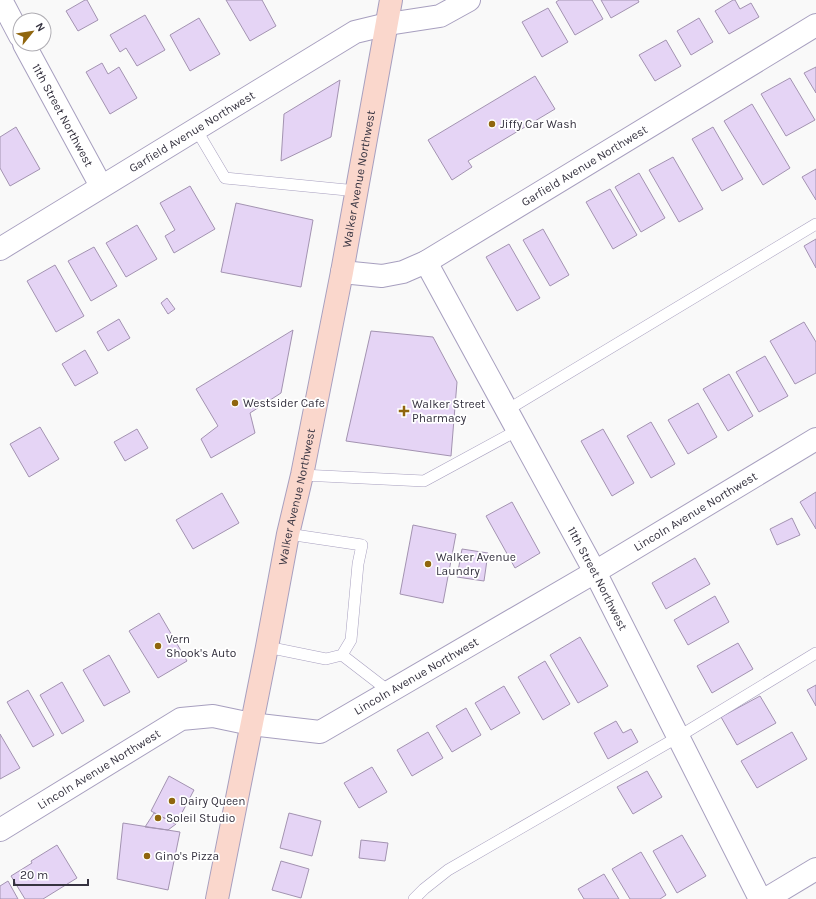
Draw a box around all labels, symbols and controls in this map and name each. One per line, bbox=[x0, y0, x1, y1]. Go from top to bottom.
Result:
north arrow bbox=[12, 12, 52, 52]
text: N bbox=[33, 21, 48, 34]
street label: 11th Street Northwest bbox=[29, 61, 96, 170]
street label: Garfield Avenue Northwest bbox=[126, 88, 258, 175]
street label: Walker Avenue Northwest bbox=[340, 109, 378, 249]
place label: Jiffy Car Wash bbox=[500, 117, 577, 131]
marker: Jiffy Car Wash bbox=[487, 119, 497, 129]
street label: Garfield Avenue Northwest bbox=[519, 122, 650, 209]
place label: Westsider Cafe bbox=[243, 396, 325, 410]
place label: Walker Street Pharmacy bbox=[412, 397, 486, 425]
marker: Westsider Cafe bbox=[230, 398, 240, 408]
marker: Walker Street Pharmacy bbox=[399, 406, 409, 416]
street label: Walker Avenue Northwest bbox=[275, 427, 318, 566]
street label: Lincoln Avenue Northwest bbox=[631, 469, 760, 554]
street label: 11th Street Northwest bbox=[565, 524, 630, 633]
place label: Walker Avenue Laundry bbox=[436, 550, 516, 578]
marker: Walker Avenue Laundry bbox=[423, 559, 433, 569]
place label: Vern Shook's Auto bbox=[166, 632, 236, 660]
street label: Lincoln Avenue Northwest bbox=[351, 634, 481, 718]
marker: Vern Shook's Auto bbox=[153, 641, 163, 651]
street label: Lincoln Avenue Northwest bbox=[35, 726, 163, 812]
place label: Dairy Queen bbox=[180, 794, 246, 808]
marker: Dairy Queen bbox=[167, 796, 177, 806]
place label: Soleil Studio bbox=[166, 811, 235, 825]
marker: Soleil Studio bbox=[153, 813, 163, 823]
place label: Gino's Pizza bbox=[155, 849, 219, 863]
marker: Gino's Pizza bbox=[142, 851, 152, 861]
scale bar bbox=[14, 861, 88, 887]
text: 20 m bbox=[20, 868, 48, 882]

